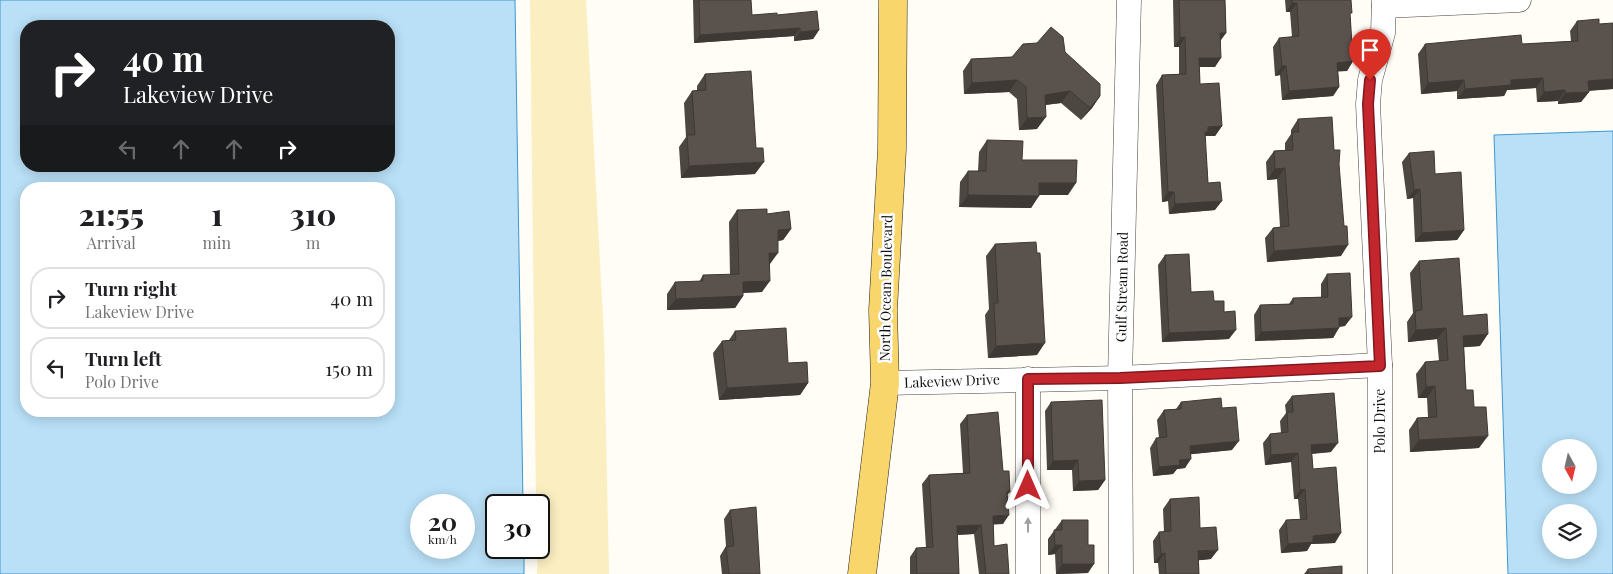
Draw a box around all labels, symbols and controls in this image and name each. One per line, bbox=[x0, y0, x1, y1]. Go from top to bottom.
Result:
pin bbox=[1349, 29, 1391, 80]
text: 40 m bbox=[123, 34, 204, 81]
icon: arrive bbox=[1356, 36, 1384, 64]
icon: right bbox=[40, 40, 105, 105]
text: Lakeview Drive bbox=[123, 79, 273, 109]
icon: left bbox=[114, 135, 142, 163]
icon: ahead bbox=[167, 135, 195, 163]
icon: ahead bbox=[220, 135, 248, 163]
icon: right bbox=[273, 135, 301, 163]
text: 21:55 bbox=[79, 194, 144, 234]
text: 1 bbox=[211, 194, 223, 234]
text: 310 bbox=[290, 194, 336, 234]
street label: North Ocean Boulevard bbox=[875, 215, 896, 361]
text: Arrival bbox=[87, 232, 136, 253]
text: min bbox=[203, 232, 231, 253]
text: m bbox=[306, 232, 320, 253]
street label: Gulf Stream Road bbox=[1111, 232, 1132, 342]
text: Turn right bbox=[85, 275, 177, 301]
icon: right bbox=[42, 284, 70, 312]
text: 40 m bbox=[331, 285, 373, 311]
text: Lakeview Drive bbox=[85, 301, 194, 322]
text: Turn left bbox=[85, 345, 162, 371]
icon: left bbox=[42, 354, 70, 382]
text: 150 m bbox=[325, 355, 373, 381]
street label: Lakeview Drive bbox=[904, 369, 1000, 392]
text: Polo Drive bbox=[85, 371, 159, 392]
street label: Polo Drive bbox=[1370, 389, 1389, 453]
north arrow bbox=[1542, 439, 1598, 494]
map controls bbox=[1542, 439, 1597, 559]
position arrow bbox=[1001, 459, 1053, 511]
speed limit sign: 30 bbox=[485, 494, 550, 559]
text: 20 bbox=[428, 504, 457, 537]
button: layers bbox=[1542, 504, 1597, 559]
one-way arrow bbox=[1024, 517, 1032, 533]
text: km/h bbox=[428, 531, 457, 547]

